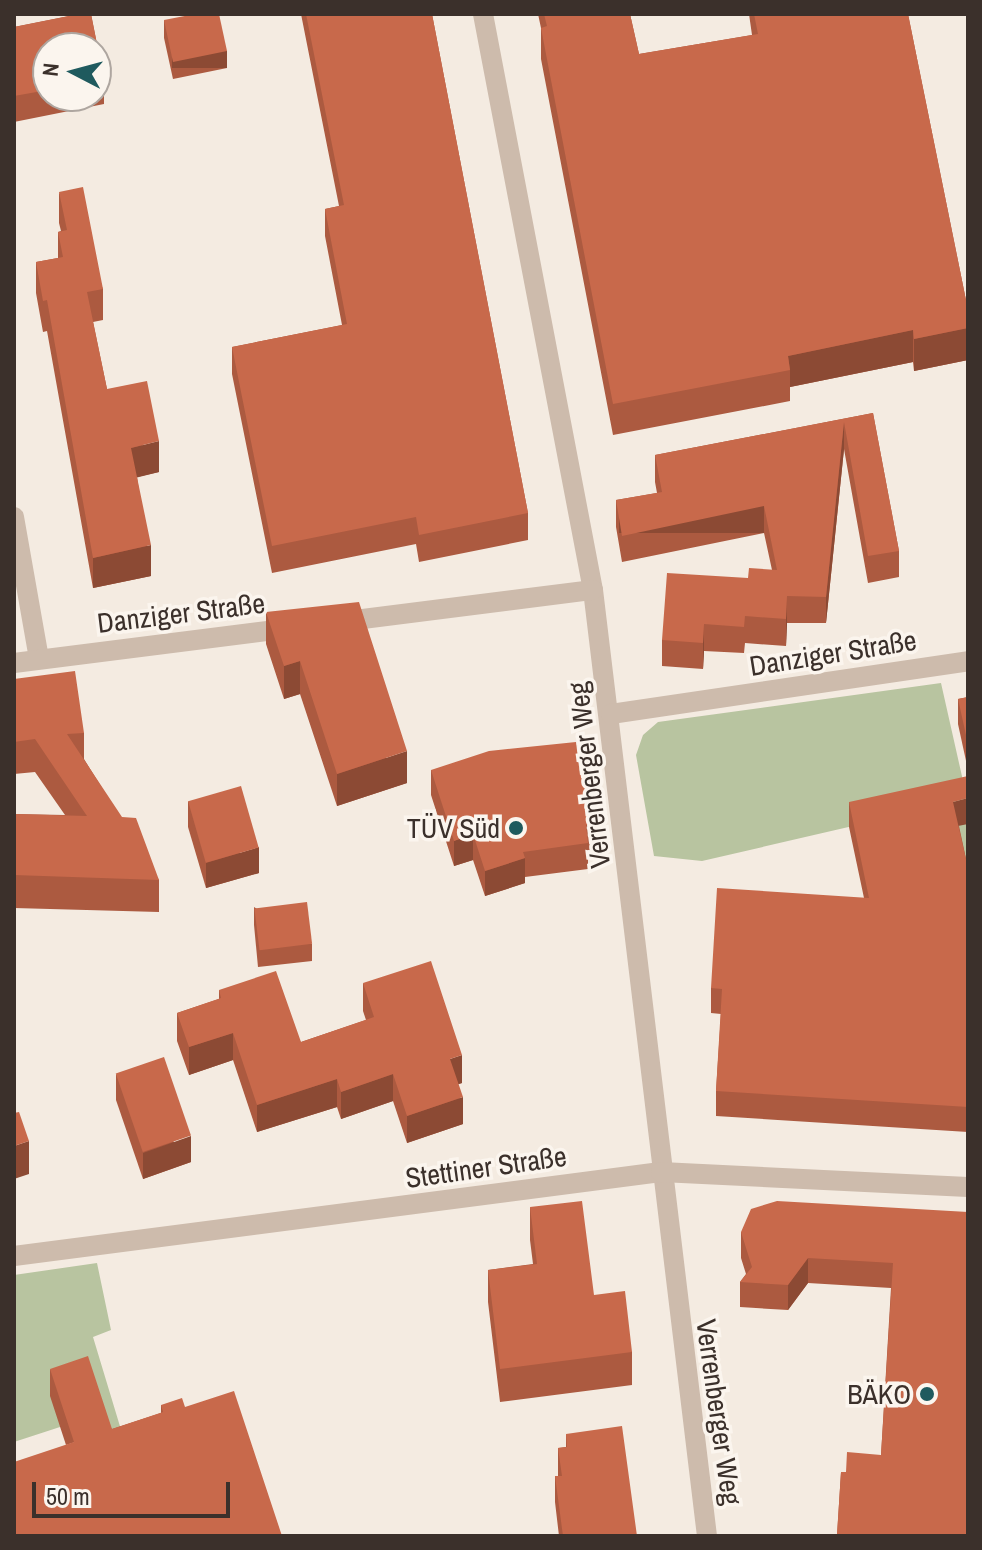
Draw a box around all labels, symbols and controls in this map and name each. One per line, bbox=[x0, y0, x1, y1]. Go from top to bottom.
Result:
north arrow bbox=[32, 32, 112, 112]
text: N bbox=[35, 62, 66, 78]
street label: Danziger Straße bbox=[95, 586, 267, 640]
street label: Danziger Straße bbox=[747, 623, 919, 683]
street label: Verrenberger Weg bbox=[561, 680, 617, 870]
place label: TÜV Süd bbox=[407, 811, 500, 845]
marker: TÜV Süd bbox=[507, 819, 525, 837]
street label: Stettiner Straße bbox=[403, 1139, 569, 1195]
street label: Verrenberger Weg bbox=[689, 1317, 749, 1507]
place label: BÄKO bbox=[847, 1377, 911, 1411]
marker: BÄKO bbox=[918, 1385, 936, 1403]
scale bar bbox=[36, 1466, 234, 1516]
text: 50 m bbox=[46, 1480, 90, 1512]

